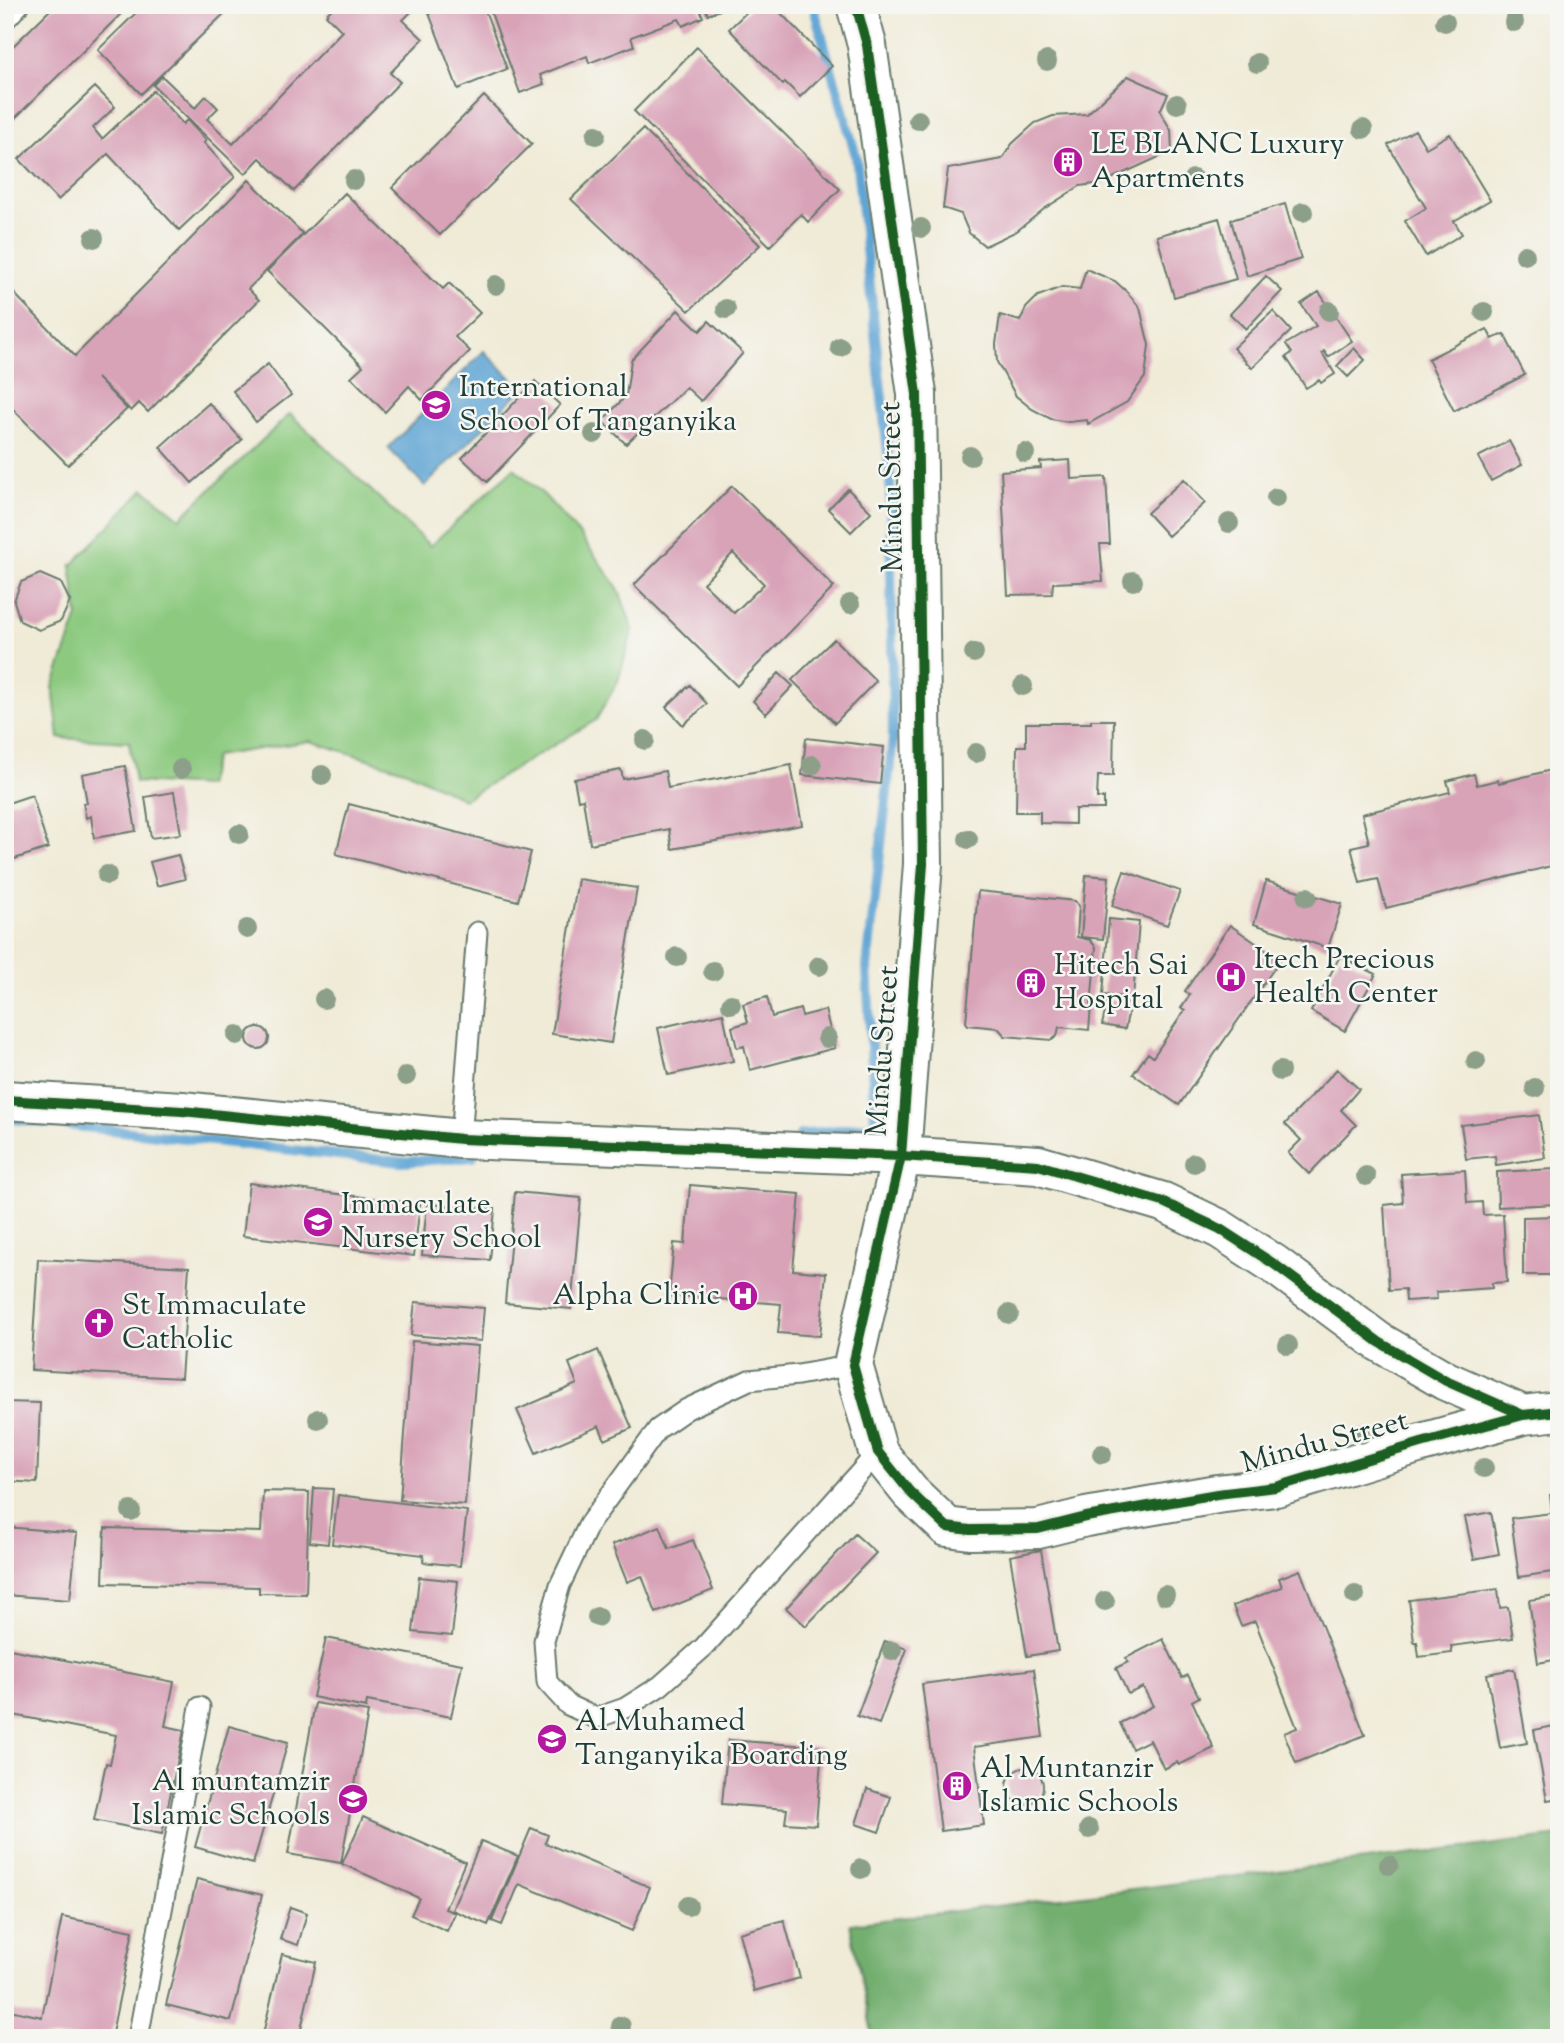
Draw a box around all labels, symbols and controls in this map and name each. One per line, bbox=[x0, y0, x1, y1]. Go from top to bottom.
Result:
place label: LE BLANC Luxury Apartments bbox=[1091, 124, 1345, 201]
building icon: LE BLANC Luxury Apartments bbox=[1051, 145, 1085, 179]
place label: International School of Tanganyika bbox=[459, 367, 737, 444]
school or university icon: International School of Tanganyika bbox=[419, 388, 453, 422]
street label: Mindu Street bbox=[870, 401, 916, 573]
place label: Itech Precious Health Center bbox=[1254, 939, 1438, 1016]
place label: Hitech Sai Hospital bbox=[1054, 945, 1188, 1022]
hospital icon: Itech Precious Health Center bbox=[1214, 960, 1248, 994]
street label: Mindu Street bbox=[857, 964, 911, 1138]
building icon: Hitech Sai Hospital bbox=[1014, 966, 1048, 1000]
place label: Immaculate Nursery School bbox=[341, 1184, 541, 1261]
school or university icon: Immaculate Nursery School bbox=[301, 1205, 335, 1239]
place label: Alpha Clinic bbox=[552, 1275, 720, 1318]
hospital icon: Alpha Clinic bbox=[726, 1279, 760, 1313]
place label: St Immaculate Catholic bbox=[122, 1285, 306, 1362]
church icon: St Immaculate Catholic bbox=[82, 1306, 116, 1340]
street label: Mindu Street bbox=[1237, 1400, 1413, 1486]
place label: Al Muhamed Tanganyika Boarding bbox=[575, 1701, 848, 1778]
school or university icon: Al Muhamed Tanganyika Boarding bbox=[535, 1722, 569, 1756]
place label: Al Muntanzir Islamic Schools bbox=[980, 1748, 1178, 1825]
place label: Al muntamzir Islamic Schools bbox=[132, 1761, 330, 1838]
building icon: Al Muntanzir Islamic Schools bbox=[940, 1769, 974, 1803]
school or university icon: Al muntamzir Islamic Schools bbox=[336, 1782, 370, 1816]

